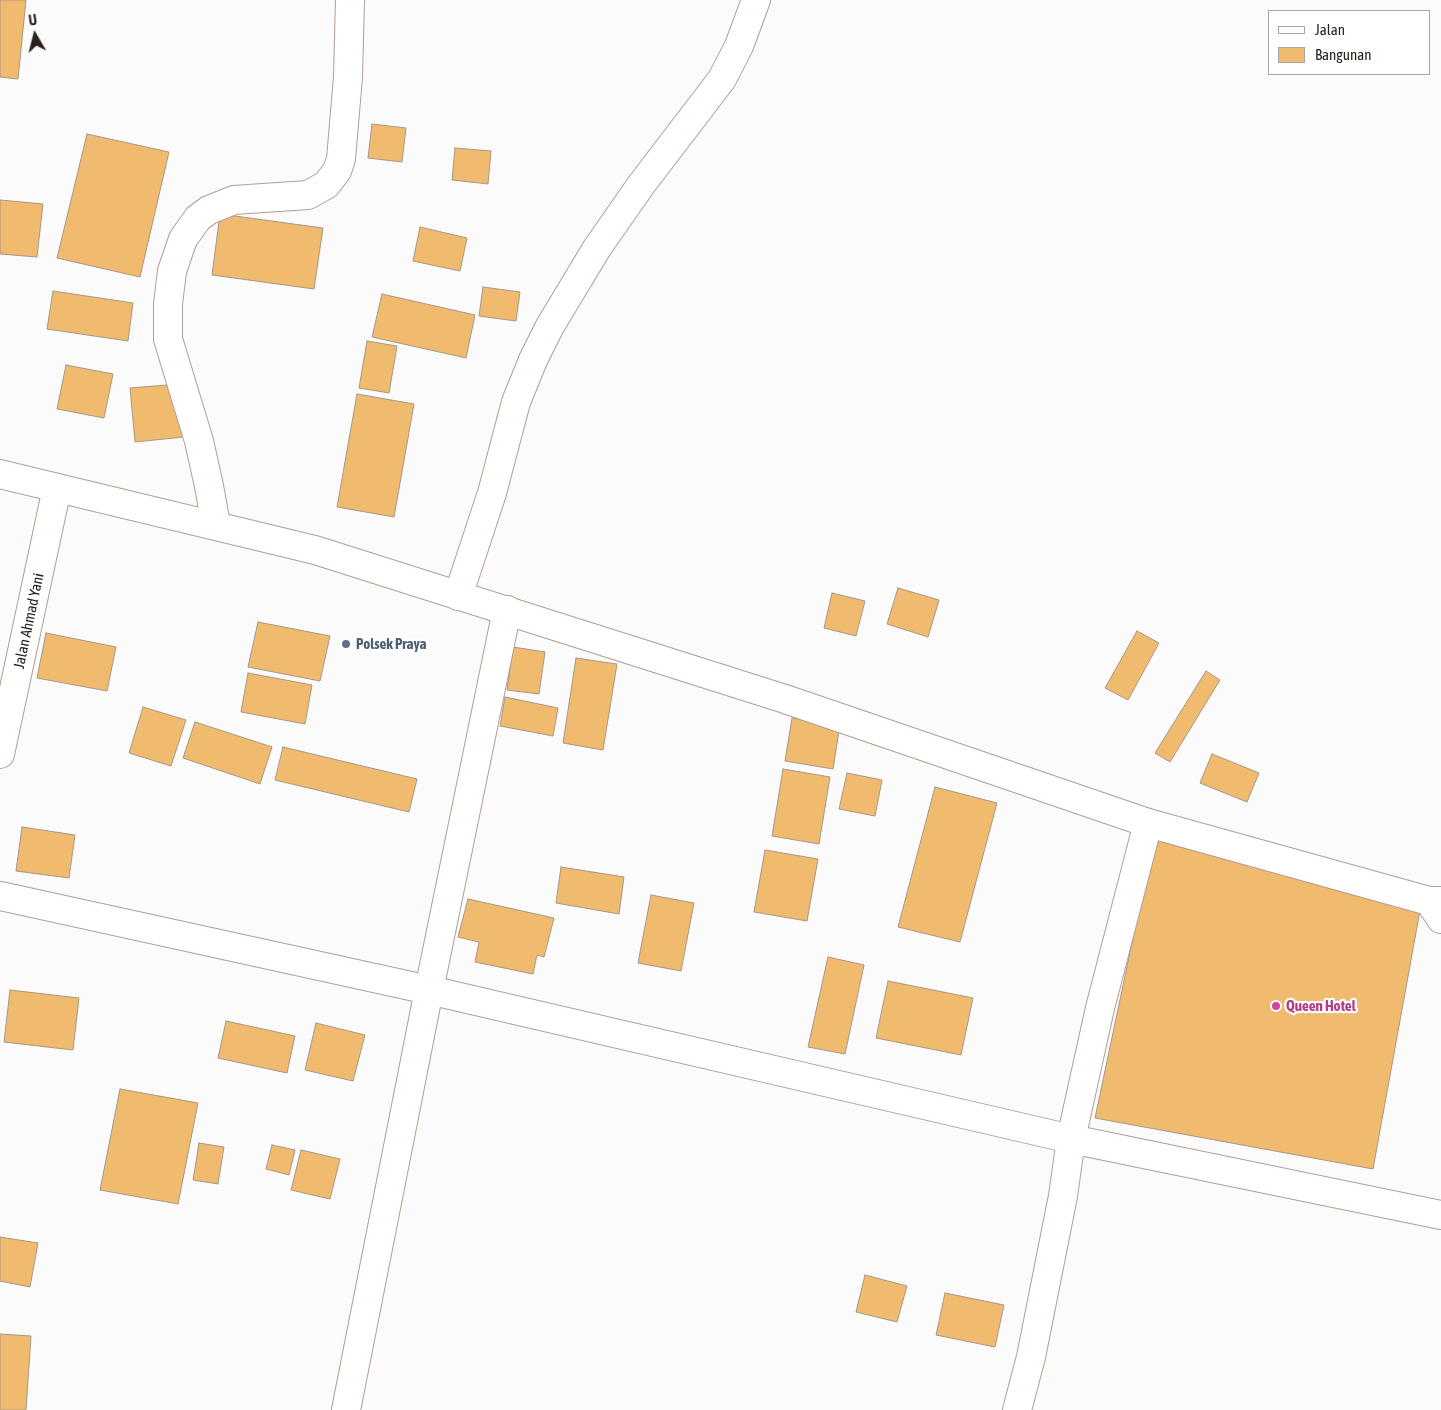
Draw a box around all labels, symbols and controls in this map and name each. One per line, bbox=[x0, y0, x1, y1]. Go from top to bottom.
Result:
north arrow bbox=[10, 10, 60, 60]
legend bbox=[1268, 10, 1431, 75]
text: U bbox=[28, 12, 38, 29]
text: Jalan bbox=[1315, 21, 1345, 38]
text: Bangunan bbox=[1315, 46, 1372, 63]
street label: Jalan Ahmad Yani bbox=[10, 572, 48, 670]
place label: Polsek Praya bbox=[356, 635, 426, 653]
marker: Polsek Praya bbox=[340, 638, 352, 650]
place label: Queen Hotel bbox=[1286, 997, 1356, 1015]
marker: Queen Hotel bbox=[1270, 1000, 1282, 1012]

